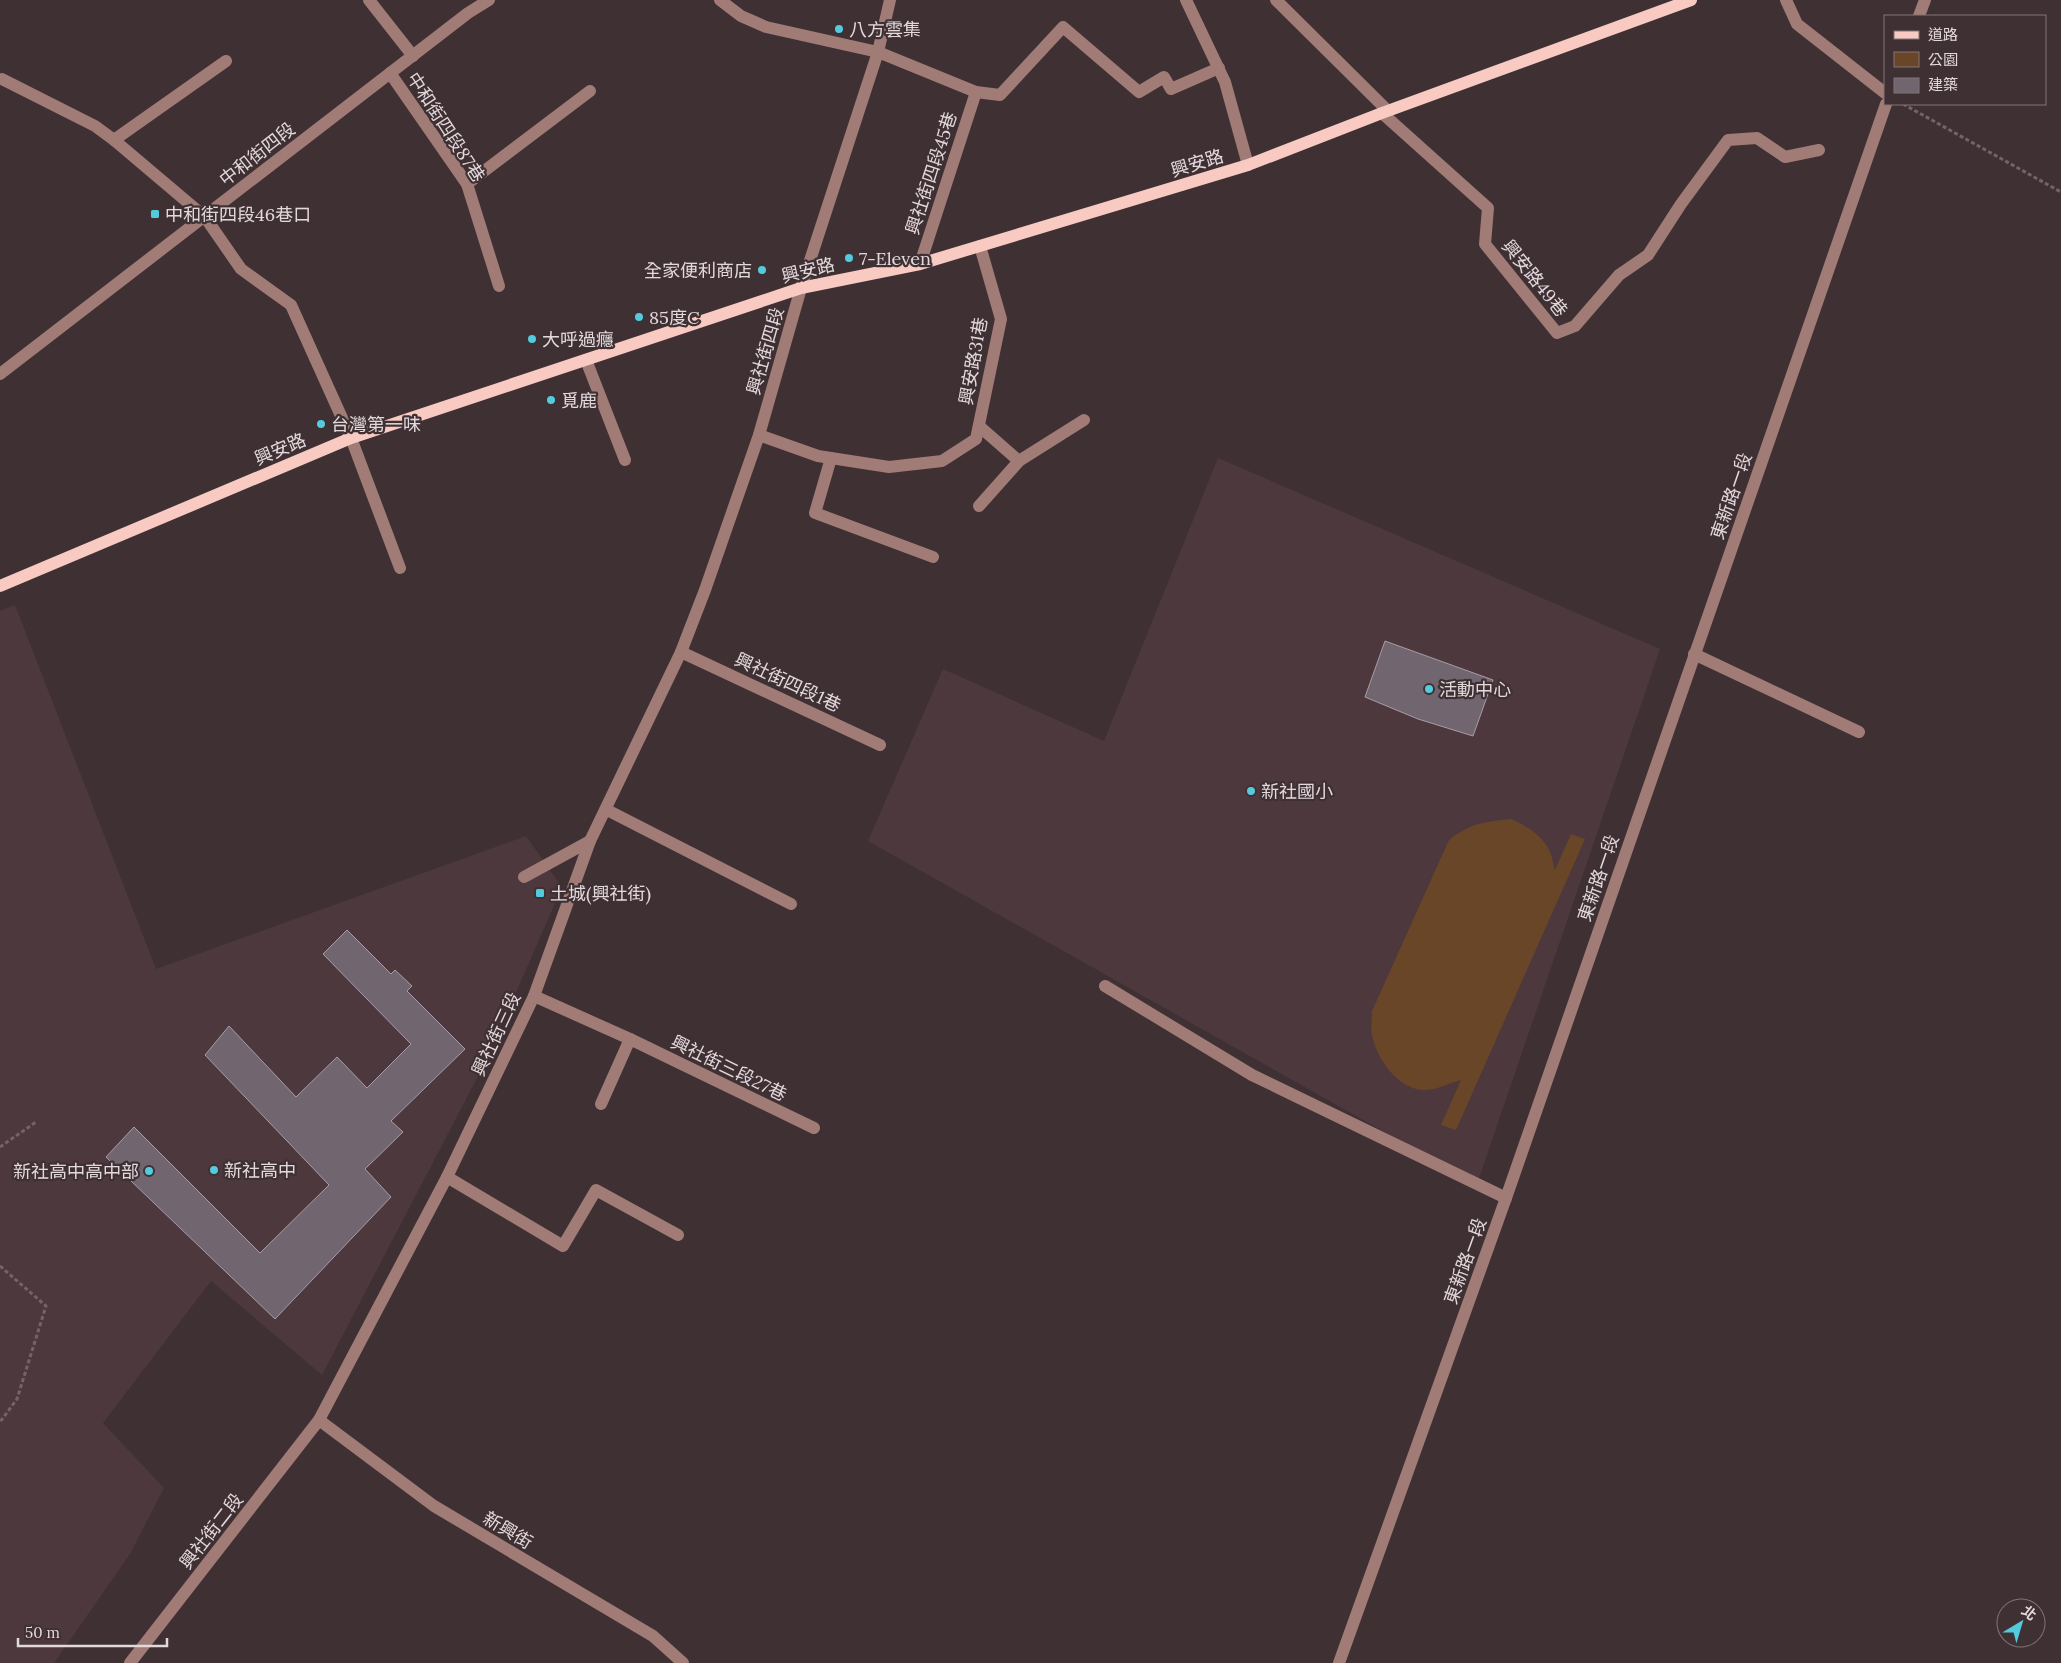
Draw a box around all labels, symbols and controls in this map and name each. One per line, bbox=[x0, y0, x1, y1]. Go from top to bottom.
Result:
legend bbox=[1884, 15, 2046, 105]
place label: 八方雲集 bbox=[849, 18, 921, 41]
marker: 八方雲集 bbox=[833, 23, 845, 35]
text: 道路 bbox=[1928, 25, 1958, 44]
text: 公園 bbox=[1928, 50, 1958, 69]
street label: 中和街四段87巷 bbox=[402, 68, 490, 186]
text: 建築 bbox=[1928, 75, 1958, 94]
street label: 興社街四段45巷 bbox=[900, 109, 962, 237]
street label: 中和街四段 bbox=[214, 117, 300, 191]
street label: 興安路 bbox=[1168, 144, 1226, 182]
place label: 中和街四段46巷口 bbox=[165, 203, 311, 226]
marker: 中和街四段46巷口 bbox=[149, 208, 161, 220]
street label: 興安路49巷 bbox=[1497, 235, 1573, 321]
place label: 7-Eleven bbox=[859, 247, 931, 270]
street label: 興安路 bbox=[779, 252, 837, 288]
marker: 7-Eleven bbox=[843, 252, 855, 264]
place label: 全家便利商店 bbox=[644, 259, 752, 282]
marker: 全家便利商店 bbox=[756, 264, 768, 276]
street label: 興社街四段 bbox=[742, 305, 788, 397]
place label: 85度C bbox=[649, 306, 700, 329]
marker: 85度C bbox=[633, 311, 645, 323]
street label: 興安路31巷 bbox=[954, 315, 992, 407]
place label: 大呼過癮 bbox=[542, 328, 614, 351]
marker: 大呼過癮 bbox=[526, 333, 538, 345]
place label: 覓鹿 bbox=[561, 389, 597, 412]
marker: 覓鹿 bbox=[545, 394, 557, 406]
place label: 台灣第一味 bbox=[331, 413, 421, 436]
marker: 台灣第一味 bbox=[315, 418, 327, 430]
street label: 興安路 bbox=[251, 428, 309, 470]
street label: 東新路一段 bbox=[1705, 450, 1757, 542]
street label: 興社街四段1巷 bbox=[731, 647, 845, 717]
place label: 活動中心 bbox=[1439, 678, 1511, 701]
marker: 活動中心 bbox=[1423, 683, 1435, 695]
place label: 新社國小 bbox=[1261, 780, 1333, 803]
marker: 新社國小 bbox=[1245, 785, 1257, 797]
street label: 東新路一段 bbox=[1572, 832, 1624, 924]
place label: 土城(興社街) bbox=[550, 882, 651, 905]
marker: 土城(興社街) bbox=[534, 887, 546, 899]
street label: 興社街三段 bbox=[467, 988, 525, 1080]
street label: 興社街三段27巷 bbox=[667, 1030, 791, 1106]
place label: 新社高中 bbox=[224, 1159, 296, 1182]
place label: 新社高中高中部 bbox=[13, 1160, 139, 1183]
marker: 新社高中 bbox=[208, 1164, 220, 1176]
marker: 新社高中高中部 bbox=[143, 1165, 155, 1177]
street label: 東新路一段 bbox=[1439, 1215, 1491, 1307]
street label: 興社街二段 bbox=[174, 1488, 248, 1574]
street label: 新興街 bbox=[479, 1506, 537, 1554]
north arrow bbox=[1996, 1598, 2046, 1648]
text: 北 bbox=[2018, 1601, 2040, 1624]
scale bar bbox=[18, 1616, 166, 1648]
text: 50 m bbox=[25, 1623, 60, 1642]

